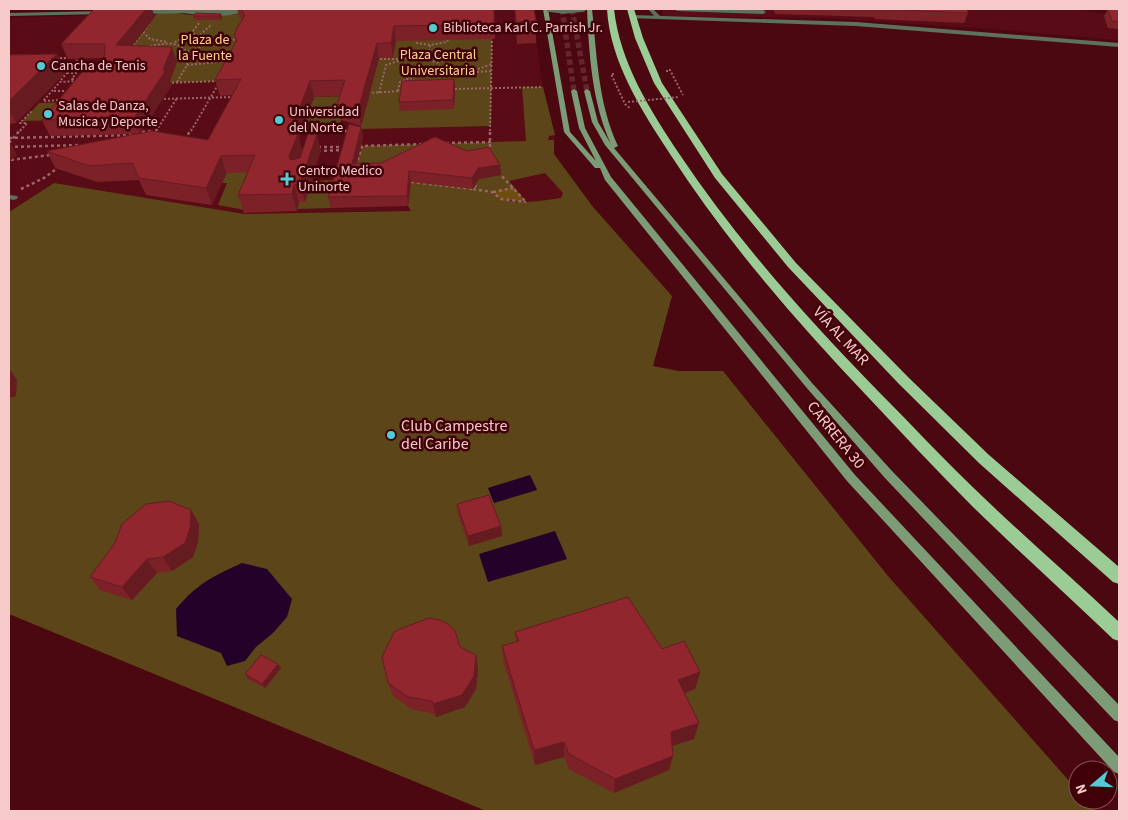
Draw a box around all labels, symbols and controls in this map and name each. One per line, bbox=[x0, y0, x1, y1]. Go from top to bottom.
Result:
place label: Biblioteca Karl C. Parrish Jr. bbox=[443, 18, 603, 38]
marker: Biblioteca Karl C. Parrish Jr. bbox=[427, 22, 439, 34]
park label: Plaza de la Fuente bbox=[178, 30, 232, 66]
park label: Plaza Central Universitaria bbox=[400, 45, 477, 81]
place label: Cancha de Tenis bbox=[51, 56, 146, 76]
marker: Cancha de Tenis bbox=[35, 60, 47, 72]
place label: Salas de Danza, Musica y Deporte bbox=[58, 96, 158, 132]
place label: Universidad del Norte bbox=[289, 102, 359, 138]
marker: Salas de Danza, Musica y Deporte bbox=[42, 108, 54, 120]
marker: Universidad del Norte bbox=[273, 114, 285, 126]
place label: Centro Medico Uninorte bbox=[298, 161, 382, 197]
marker: Centro Medico Uninorte bbox=[280, 172, 294, 186]
street label: VÍA AL MAR bbox=[808, 302, 874, 370]
street label: CARRERA 30 bbox=[802, 396, 870, 474]
place label: Club Campestre del Caribe bbox=[401, 415, 507, 455]
marker: Club Campestre del Caribe bbox=[385, 429, 397, 441]
north arrow bbox=[1068, 760, 1118, 810]
text: N bbox=[1071, 781, 1093, 797]

